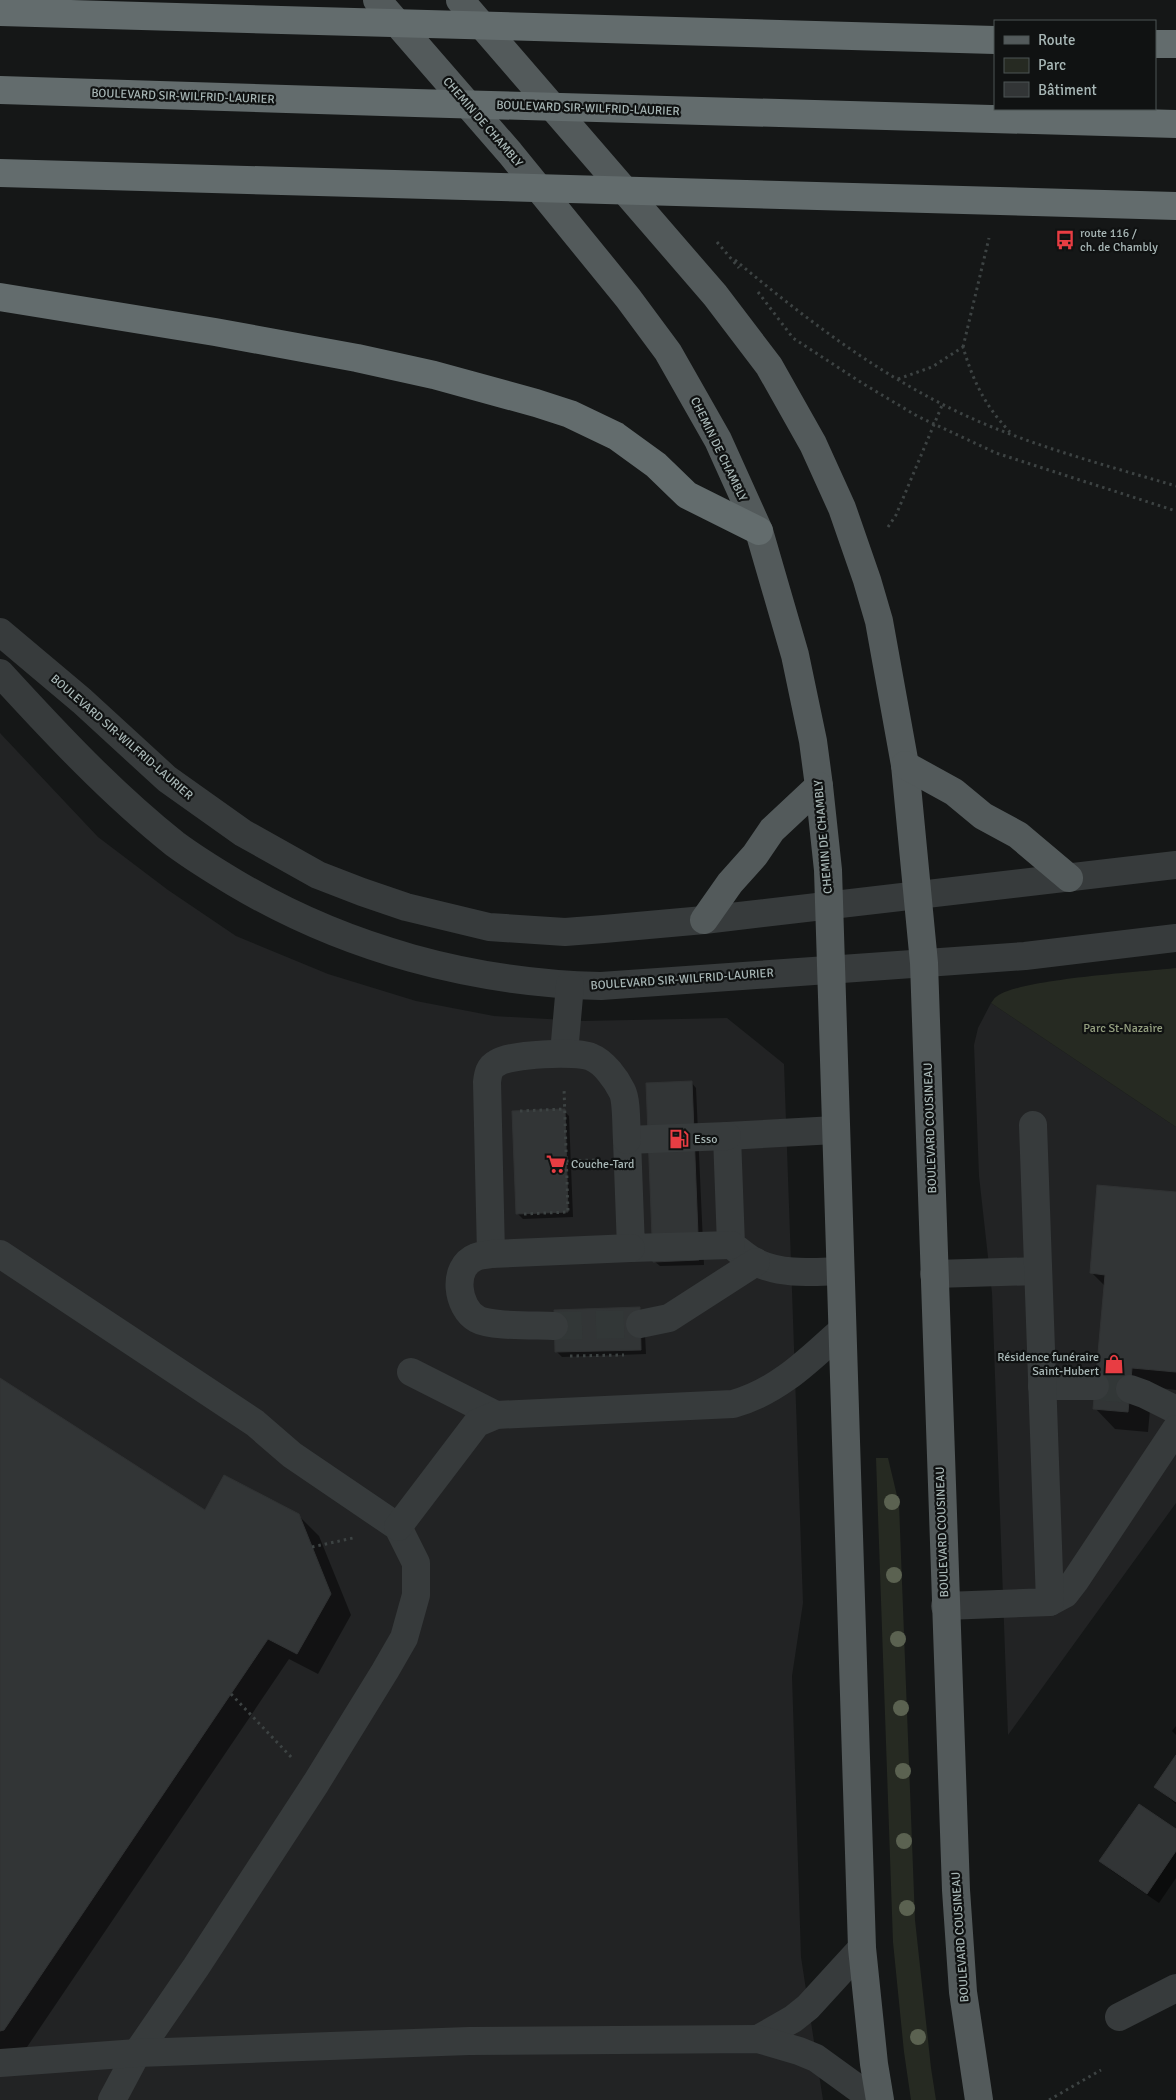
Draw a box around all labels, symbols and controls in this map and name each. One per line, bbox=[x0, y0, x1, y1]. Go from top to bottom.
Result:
legend bbox=[994, 20, 1156, 110]
text: Route bbox=[1038, 31, 1075, 49]
text: Parc bbox=[1038, 56, 1066, 74]
street label: CHEMIN DE CHAMBLY bbox=[440, 74, 526, 170]
text: Bâtiment bbox=[1038, 81, 1097, 99]
street label: BOULEVARD SIR-WILFRID-LAURIER bbox=[91, 86, 275, 107]
street label: BOULEVARD SIR-WILFRID-LAURIER bbox=[496, 98, 680, 119]
place label: route 116 / ch. de Chambly bbox=[1080, 226, 1158, 255]
bus stop icon: route 116 / ch. de Chambly bbox=[1054, 229, 1076, 251]
street label: CHEMIN DE CHAMBLY bbox=[687, 395, 750, 504]
street label: BOULEVARD SIR-WILFRID-LAURIER bbox=[47, 672, 196, 803]
street label: CHEMIN DE CHAMBLY bbox=[811, 779, 836, 894]
street label: BOULEVARD SIR-WILFRID-LAURIER bbox=[590, 966, 774, 993]
park label: Parc St-Nazaire bbox=[1083, 1021, 1163, 1036]
street label: BOULEVARD COUSINEAU bbox=[921, 1062, 940, 1194]
fuel station icon: Esso bbox=[668, 1128, 690, 1150]
place label: Esso bbox=[694, 1132, 718, 1147]
supermarket icon: Couche-Tard bbox=[545, 1153, 567, 1175]
place label: Couche-Tard bbox=[571, 1157, 634, 1172]
place label: Résidence funéraire Saint-Hubert bbox=[997, 1350, 1099, 1379]
shop icon: Résidence funéraire Saint-Hubert bbox=[1103, 1353, 1125, 1375]
street label: BOULEVARD COUSINEAU bbox=[933, 1466, 952, 1598]
street label: BOULEVARD COUSINEAU bbox=[948, 1871, 973, 2003]

